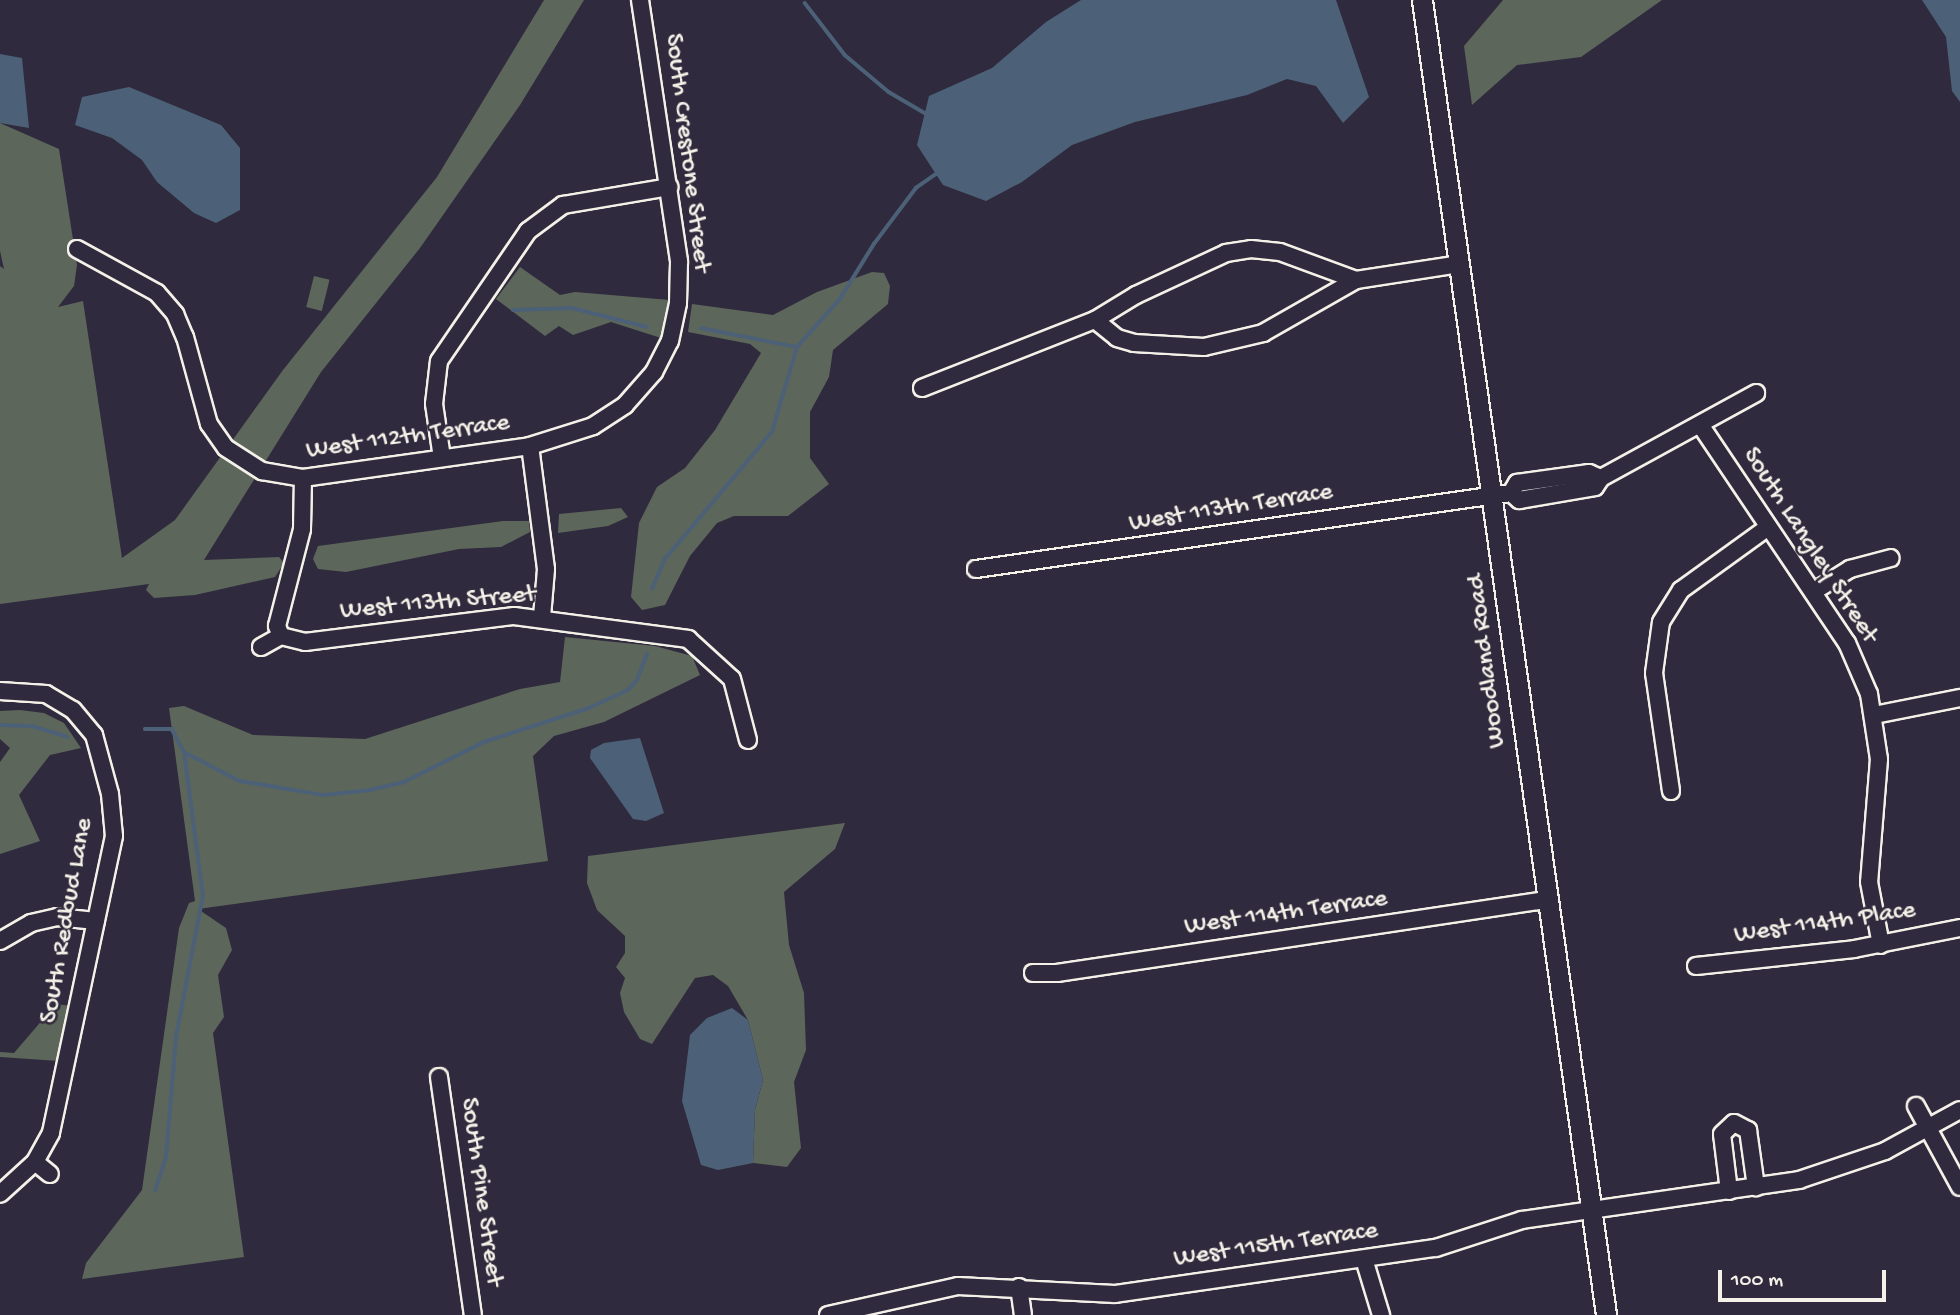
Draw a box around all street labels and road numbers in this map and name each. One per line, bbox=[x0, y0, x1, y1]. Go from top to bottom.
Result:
street label: South Crestone Street bbox=[656, 32, 716, 274]
street label: West 112th Terrace bbox=[304, 408, 512, 468]
street label: South Langley Street bbox=[1734, 442, 1884, 650]
street label: West 113th Terrace bbox=[1127, 478, 1335, 540]
street label: Woodland Road bbox=[1462, 572, 1514, 750]
street label: West 113th Street bbox=[339, 580, 537, 628]
street label: South Redbud Lane bbox=[35, 816, 101, 1026]
street label: West 114th Terrace bbox=[1183, 884, 1389, 944]
street label: West 114th Place bbox=[1732, 896, 1918, 952]
street label: South Pine Street bbox=[451, 1096, 509, 1288]
street label: West 115th Terrace bbox=[1172, 1216, 1380, 1276]

